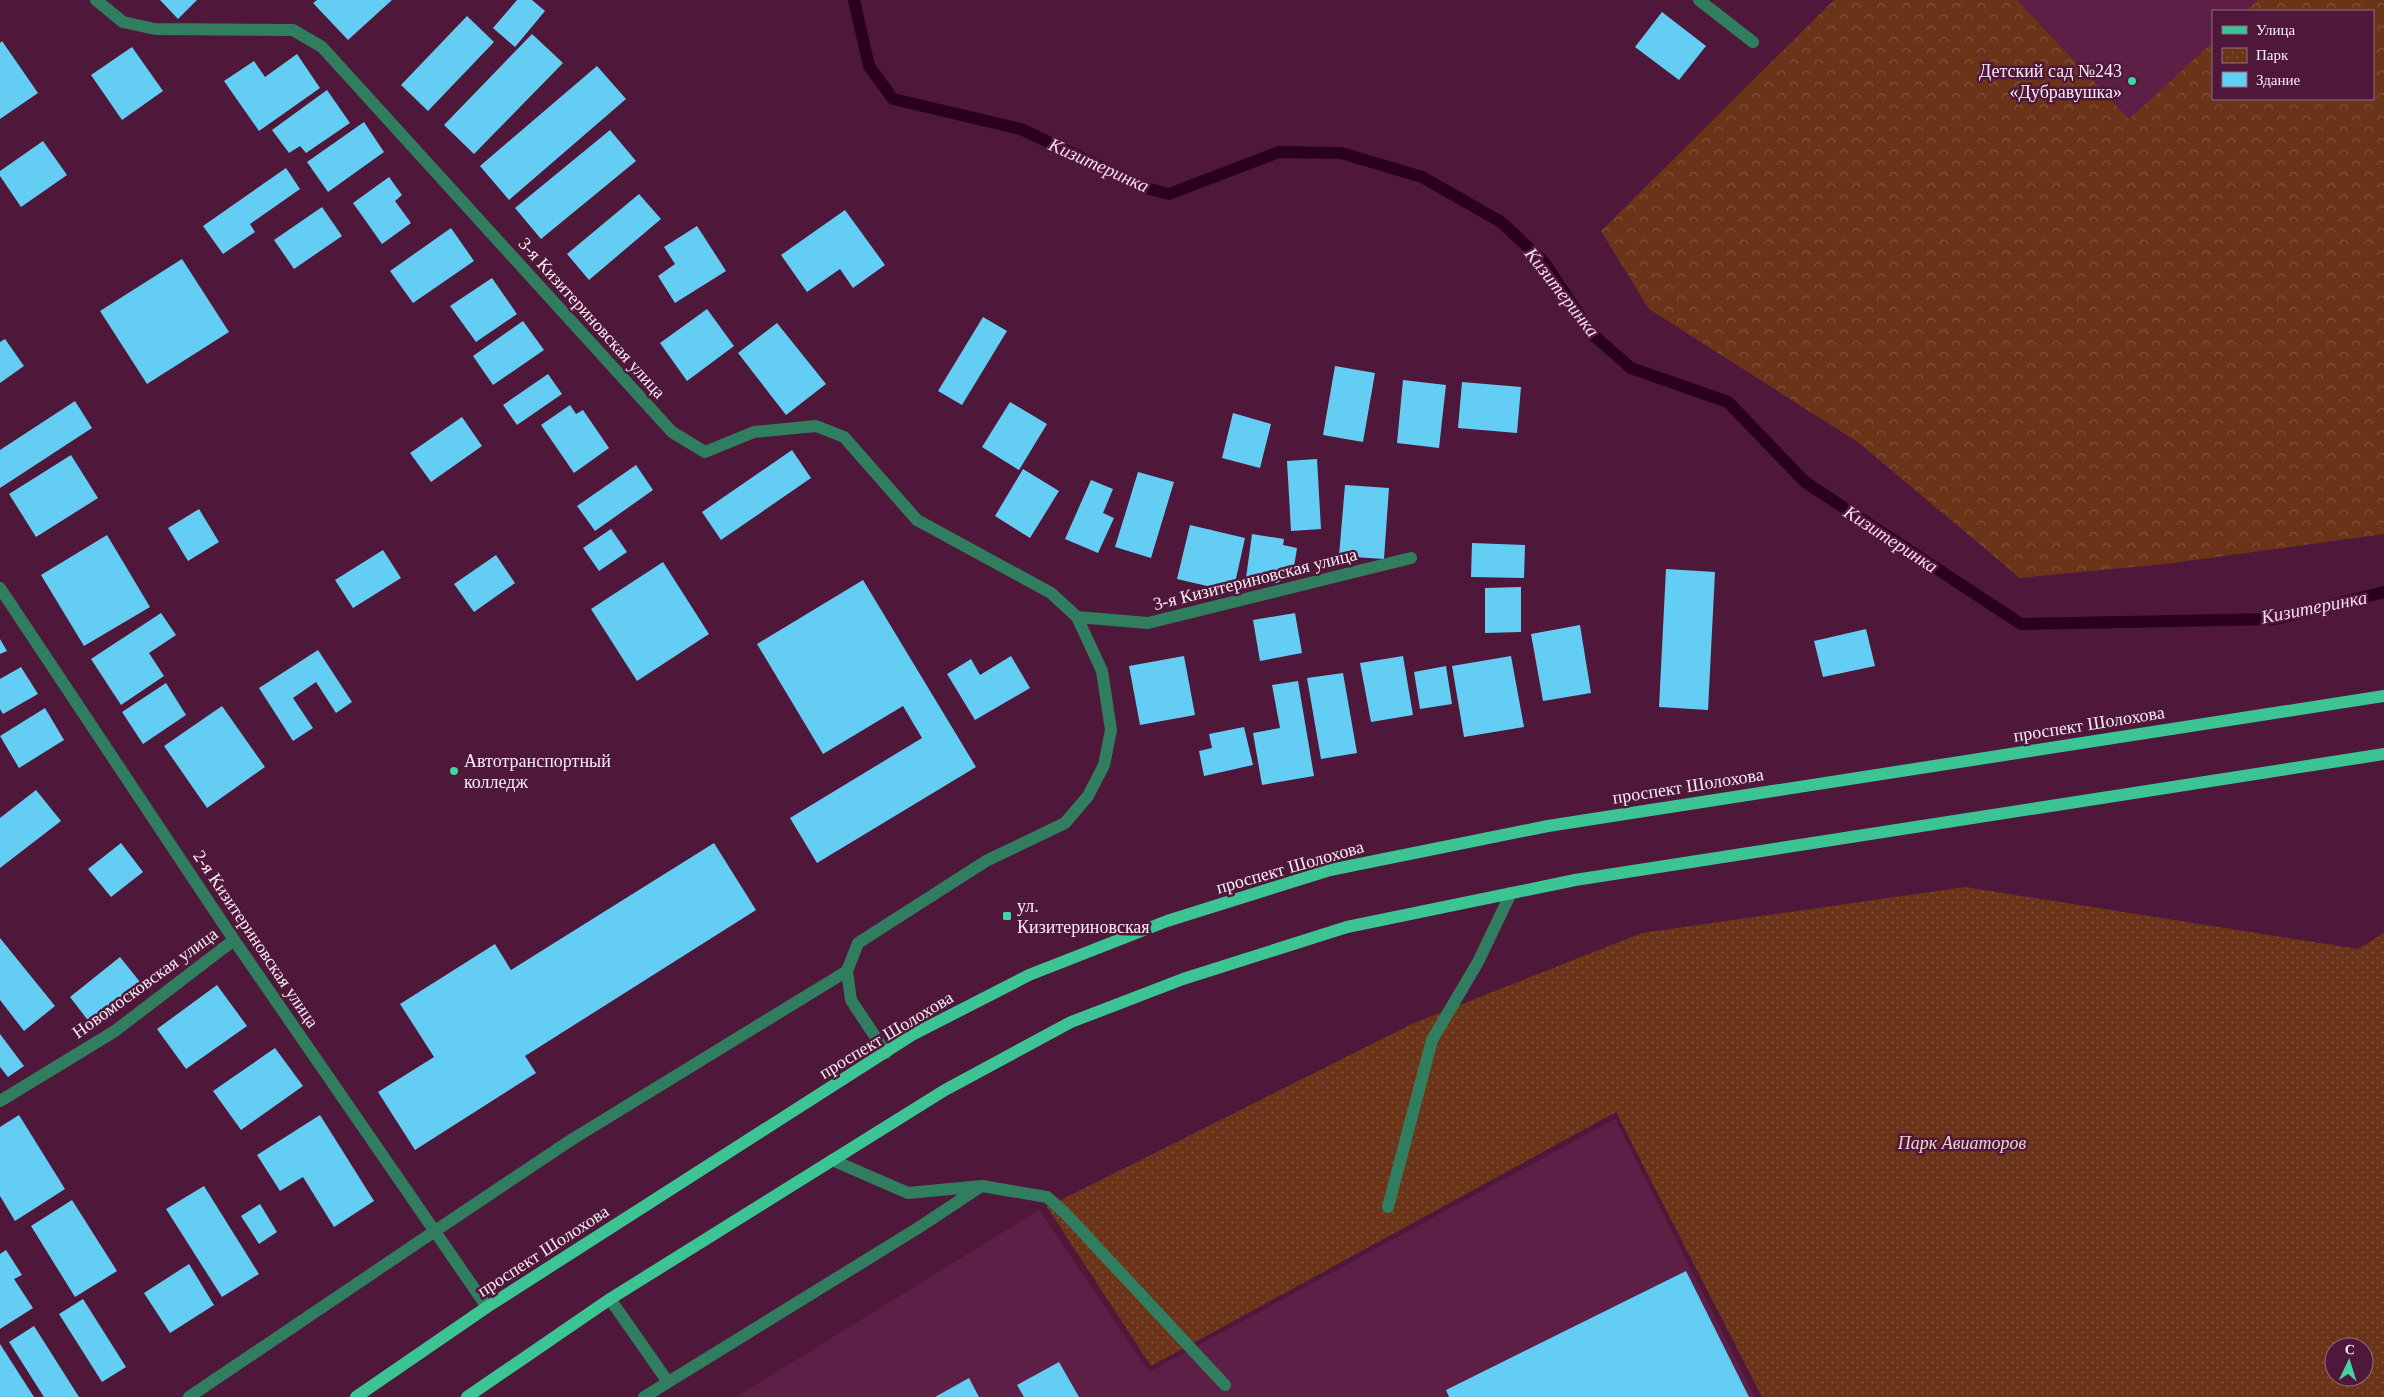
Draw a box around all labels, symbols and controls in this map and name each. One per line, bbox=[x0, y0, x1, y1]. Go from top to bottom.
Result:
legend bbox=[2212, 10, 2374, 100]
text: Улица bbox=[2256, 22, 2295, 38]
text: Парк bbox=[2256, 47, 2289, 63]
place label: Детский сад №243 «Дубравушка» bbox=[1979, 61, 2122, 102]
text: Здание bbox=[2256, 72, 2300, 88]
marker: Детский сад №243 «Дубравушка» bbox=[2126, 75, 2138, 87]
water label: Кизитеринка bbox=[1045, 133, 1152, 196]
street label: 3-я Кизитериновская улица bbox=[515, 234, 669, 402]
water label: Кизитеринка bbox=[1520, 242, 1603, 341]
water label: Кизитеринка bbox=[1839, 500, 1942, 577]
street label: 3-я Кизитериновская улица bbox=[1151, 544, 1359, 614]
water label: Кизитеринка bbox=[2258, 586, 2369, 628]
street label: проспект Шолохова bbox=[2012, 702, 2166, 746]
place label: Автотранспортный колледж bbox=[464, 751, 611, 792]
street label: проспект Шолохова bbox=[1611, 764, 1765, 808]
marker: Автотранспортный колледж bbox=[448, 765, 460, 777]
street label: проспект Шолохова bbox=[1214, 836, 1366, 898]
street label: 2-я Кизитериновская улица bbox=[189, 847, 323, 1031]
place label: ул. Кизитериновская bbox=[1017, 896, 1150, 937]
marker: ул. Кизитериновская bbox=[1001, 910, 1013, 922]
street label: Новомосковская улица bbox=[68, 924, 222, 1042]
street label: проспект Шолохова bbox=[815, 987, 957, 1083]
park label: Парк Авиаторов bbox=[1897, 1133, 2026, 1153]
street label: проспект Шолохова bbox=[474, 1201, 612, 1301]
north arrow bbox=[2324, 1337, 2374, 1387]
text: С bbox=[2344, 1342, 2355, 1357]

